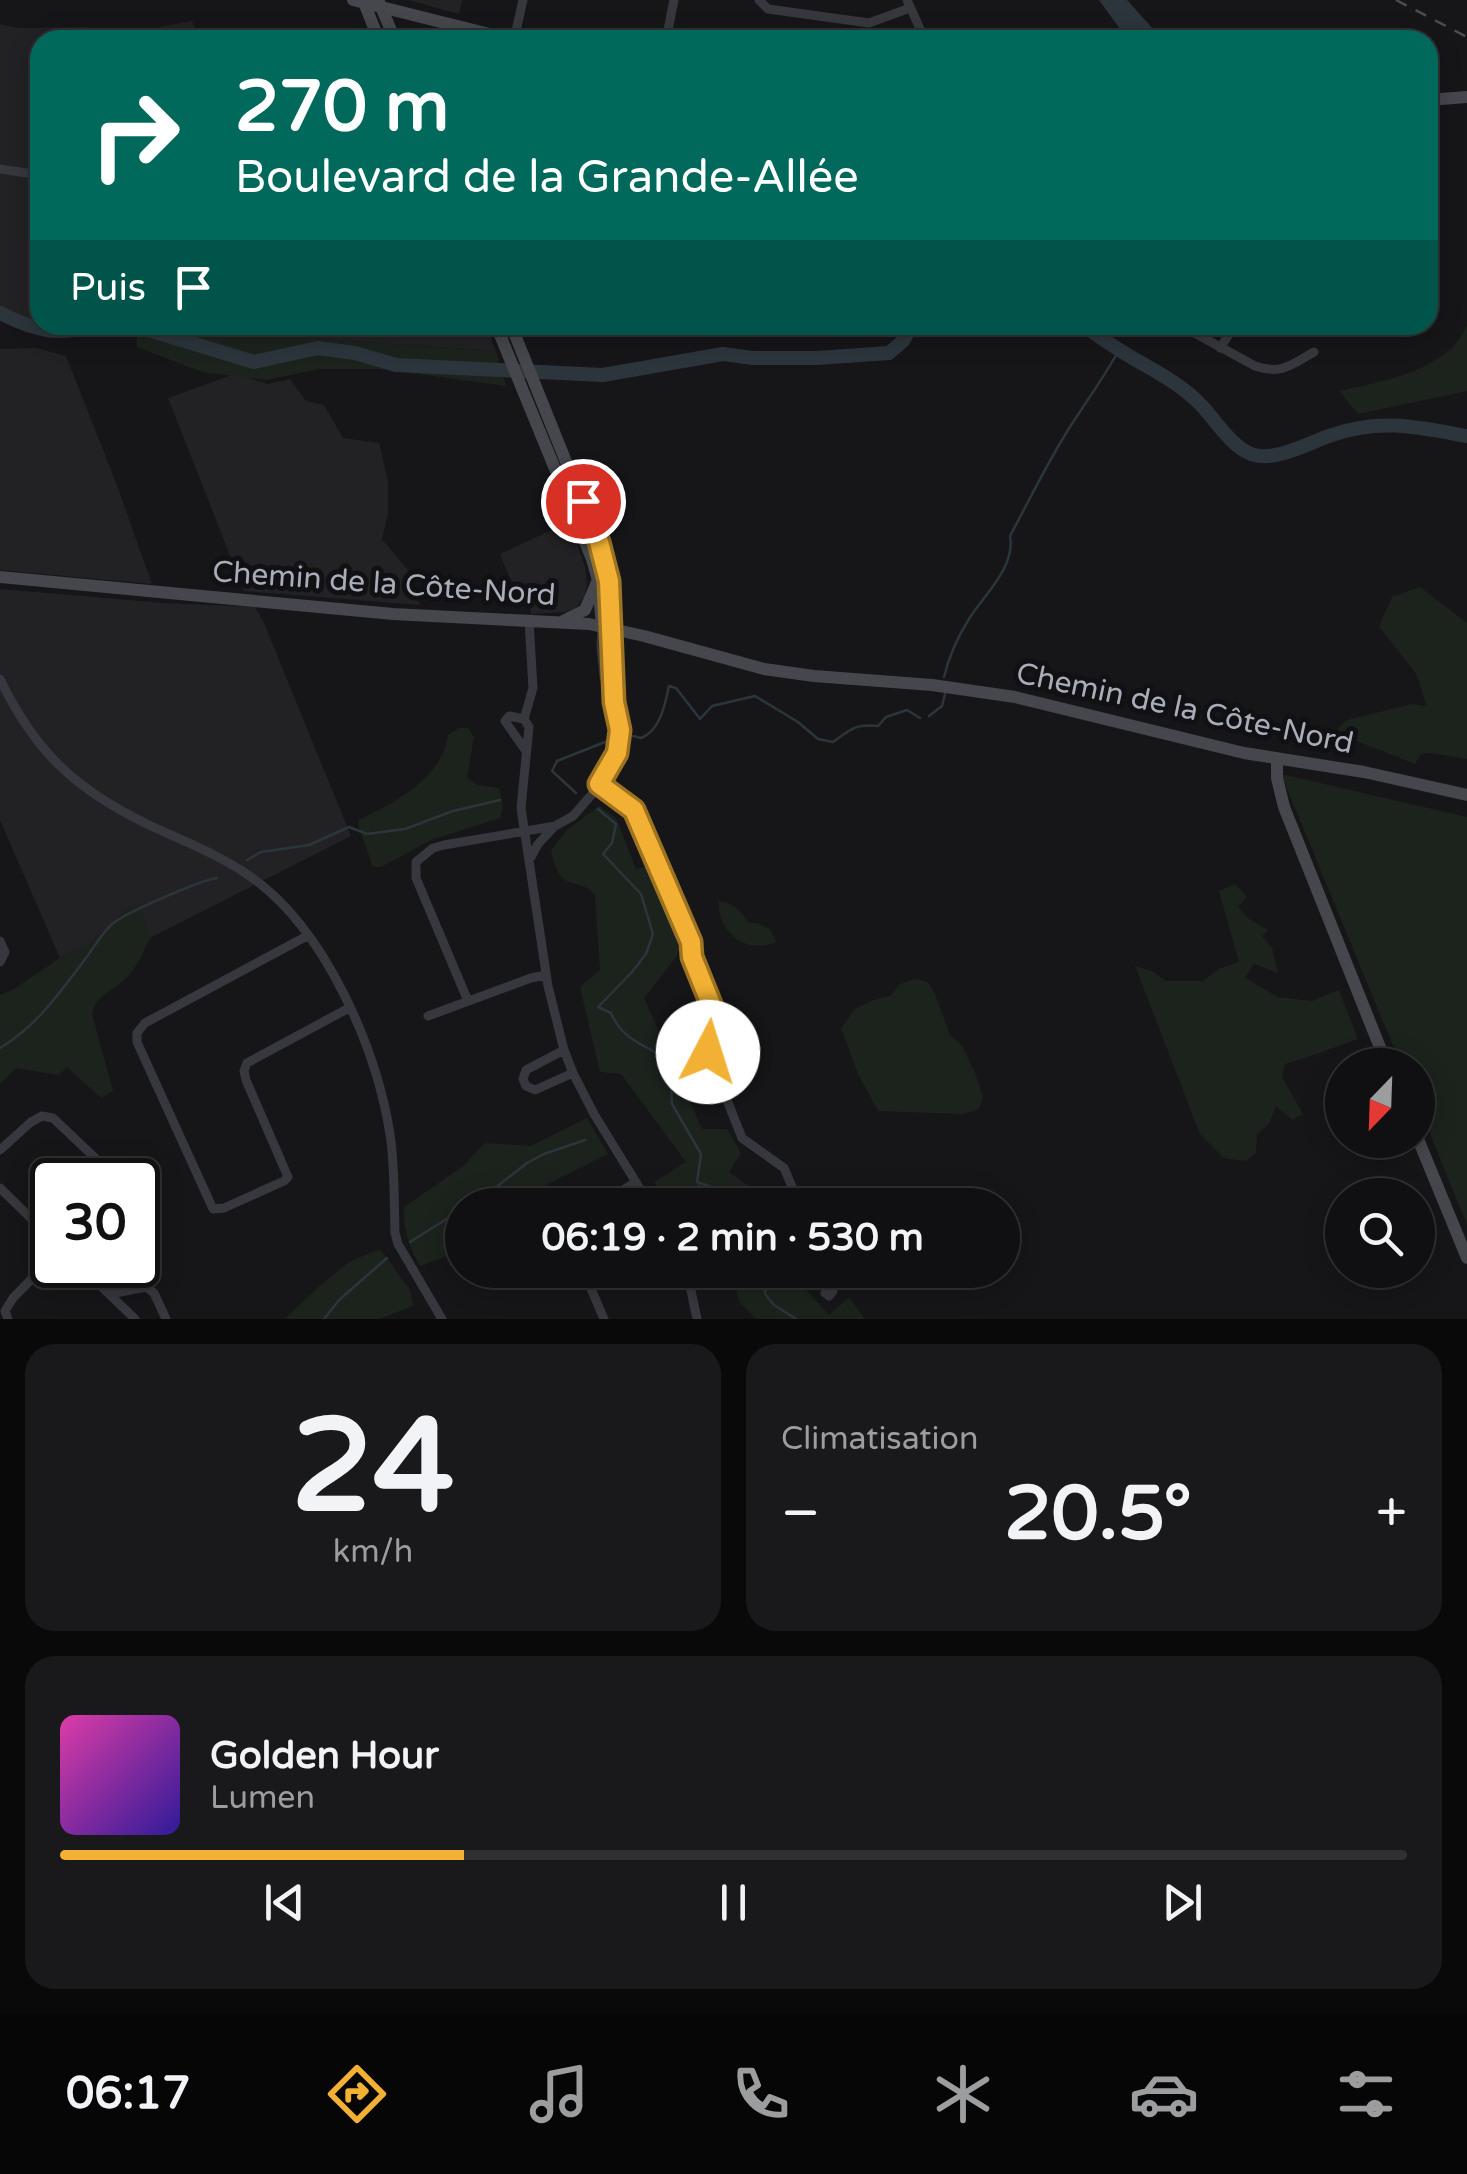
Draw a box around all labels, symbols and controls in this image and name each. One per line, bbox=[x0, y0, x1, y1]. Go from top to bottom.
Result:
text: 270 m bbox=[235, 66, 449, 150]
icon: right bbox=[70, 70, 200, 200]
text: Boulevard de la Grande-Allée bbox=[235, 151, 859, 205]
icon: arrive bbox=[166, 260, 221, 315]
text: Puis bbox=[70, 265, 146, 311]
pin bbox=[541, 459, 626, 544]
icon: arrive bbox=[556, 474, 611, 529]
street label: Chemin de la Côte-Nord bbox=[211, 553, 557, 614]
street label: Chemin de la Côte-Nord bbox=[1013, 655, 1357, 762]
position arrow bbox=[656, 1000, 760, 1104]
north arrow bbox=[1325, 1048, 1435, 1158]
map controls bbox=[1325, 1048, 1435, 1288]
speed limit sign: 30 bbox=[30, 1158, 160, 1288]
button: search bbox=[1325, 1178, 1435, 1288]
text: 06:19 · 2 min · 530 m bbox=[541, 1215, 924, 1261]
text: 24 bbox=[291, 1390, 455, 1546]
text: Climatisation bbox=[781, 1420, 978, 1458]
text: 20.5° bbox=[1004, 1469, 1192, 1559]
text: − bbox=[781, 1481, 820, 1547]
text: + bbox=[1376, 1481, 1407, 1547]
text: km/h bbox=[333, 1533, 413, 1571]
text: Golden Hour bbox=[210, 1733, 439, 1779]
text: Lumen bbox=[210, 1779, 315, 1817]
icon: previous bbox=[257, 1875, 312, 1930]
icon: pause bbox=[706, 1875, 761, 1930]
icon: next bbox=[1155, 1875, 1210, 1930]
icon: directions bbox=[322, 2059, 392, 2129]
icon: music bbox=[524, 2059, 594, 2129]
icon: phone bbox=[726, 2059, 796, 2129]
icon: climate bbox=[928, 2059, 998, 2129]
icon: car bbox=[1129, 2059, 1199, 2129]
icon: filters bbox=[1331, 2059, 1401, 2129]
text: 06:17 bbox=[66, 2067, 191, 2121]

